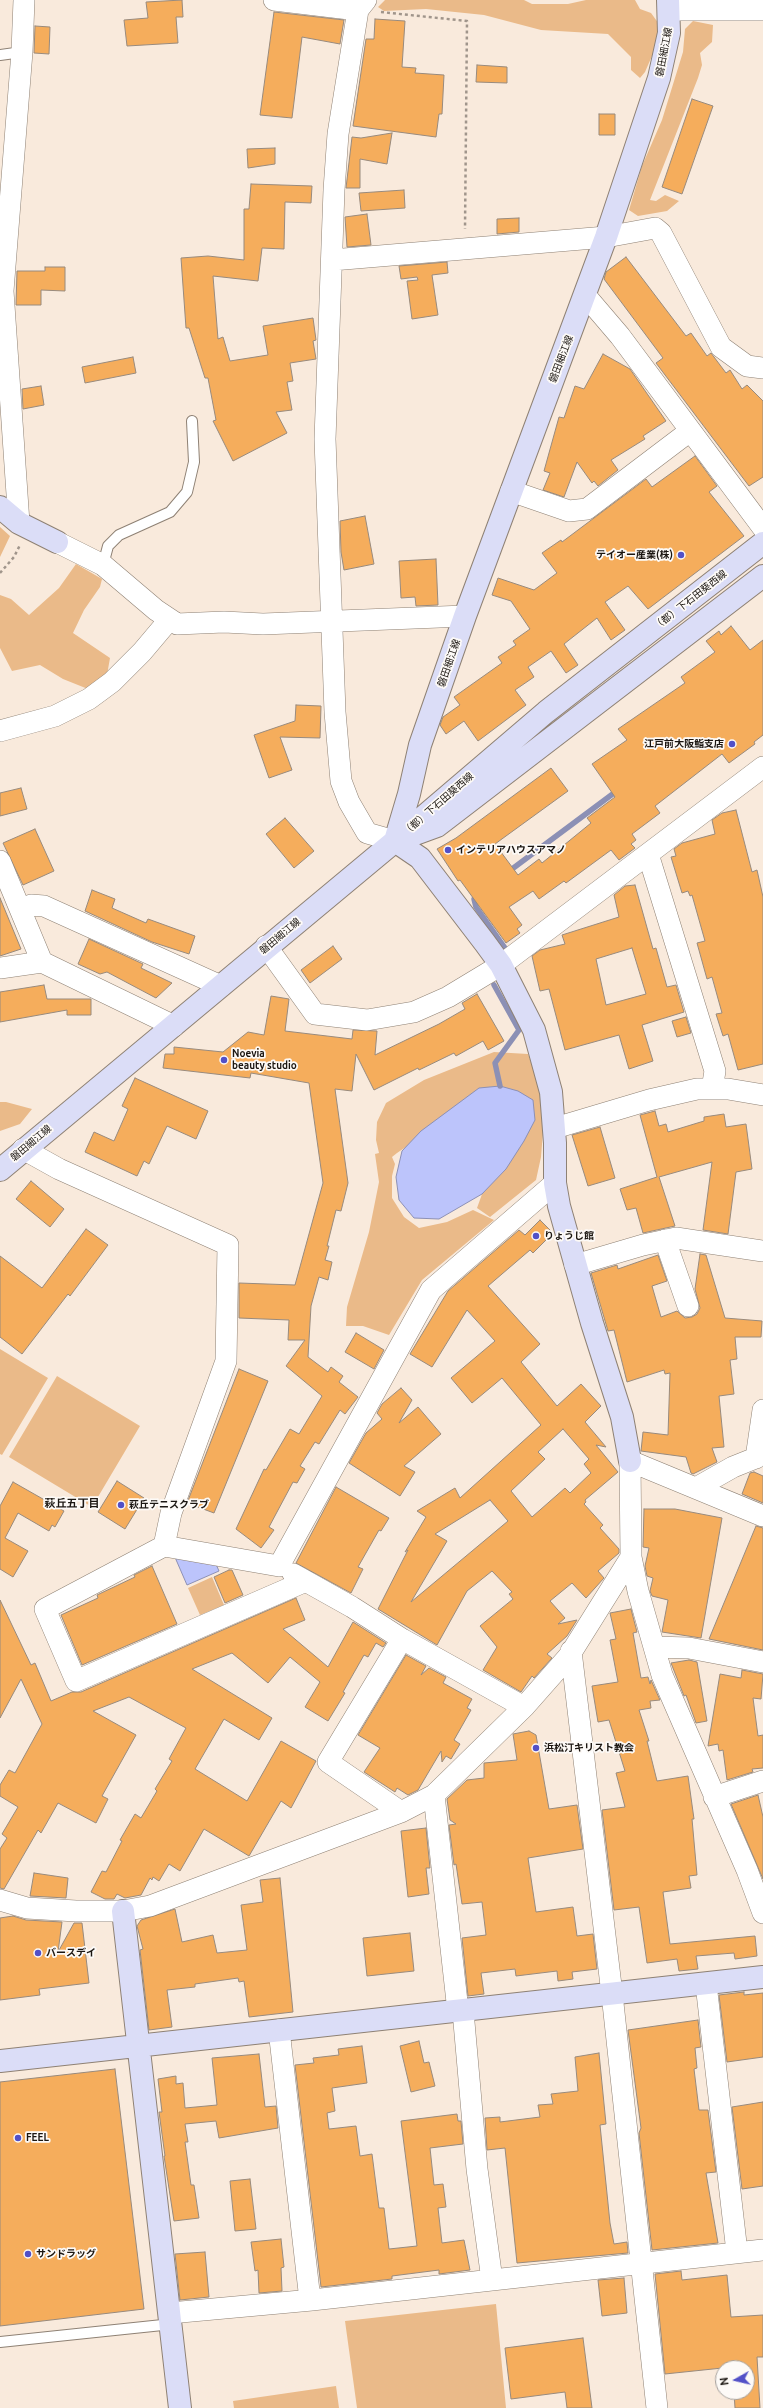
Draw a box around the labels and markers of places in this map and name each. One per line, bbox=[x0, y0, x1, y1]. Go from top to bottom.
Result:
place label: テイオー産業(株) bbox=[596, 549, 673, 561]
marker: テイオー産業(株) bbox=[676, 550, 686, 560]
place label: 江戸前大阪鮨支店 bbox=[644, 738, 724, 750]
marker: 江戸前大阪鮨支店 bbox=[727, 739, 737, 749]
place label: インテリアハウスアマノ bbox=[456, 844, 566, 856]
marker: インテリアハウスアマノ bbox=[443, 845, 453, 855]
place label: Noevia beauty studio bbox=[232, 1048, 297, 1072]
marker: Noevia beauty studio bbox=[219, 1055, 229, 1065]
place label: りょうじ館 bbox=[544, 1230, 594, 1242]
marker: りょうじ館 bbox=[531, 1231, 541, 1241]
place label: 萩丘テニスクラブ bbox=[129, 1499, 209, 1511]
marker: 萩丘テニスクラブ bbox=[116, 1500, 126, 1510]
place label: 浜松汀キリスト教会 bbox=[544, 1742, 634, 1754]
marker: 浜松汀キリスト教会 bbox=[531, 1743, 541, 1753]
place label: バースデイ bbox=[46, 1947, 96, 1959]
marker: バースデイ bbox=[33, 1948, 43, 1958]
place label: FEEL bbox=[26, 2132, 49, 2144]
marker: FEEL bbox=[13, 2133, 23, 2143]
place label: サンドラッグ bbox=[36, 2248, 96, 2260]
marker: サンドラッグ bbox=[23, 2249, 33, 2259]

